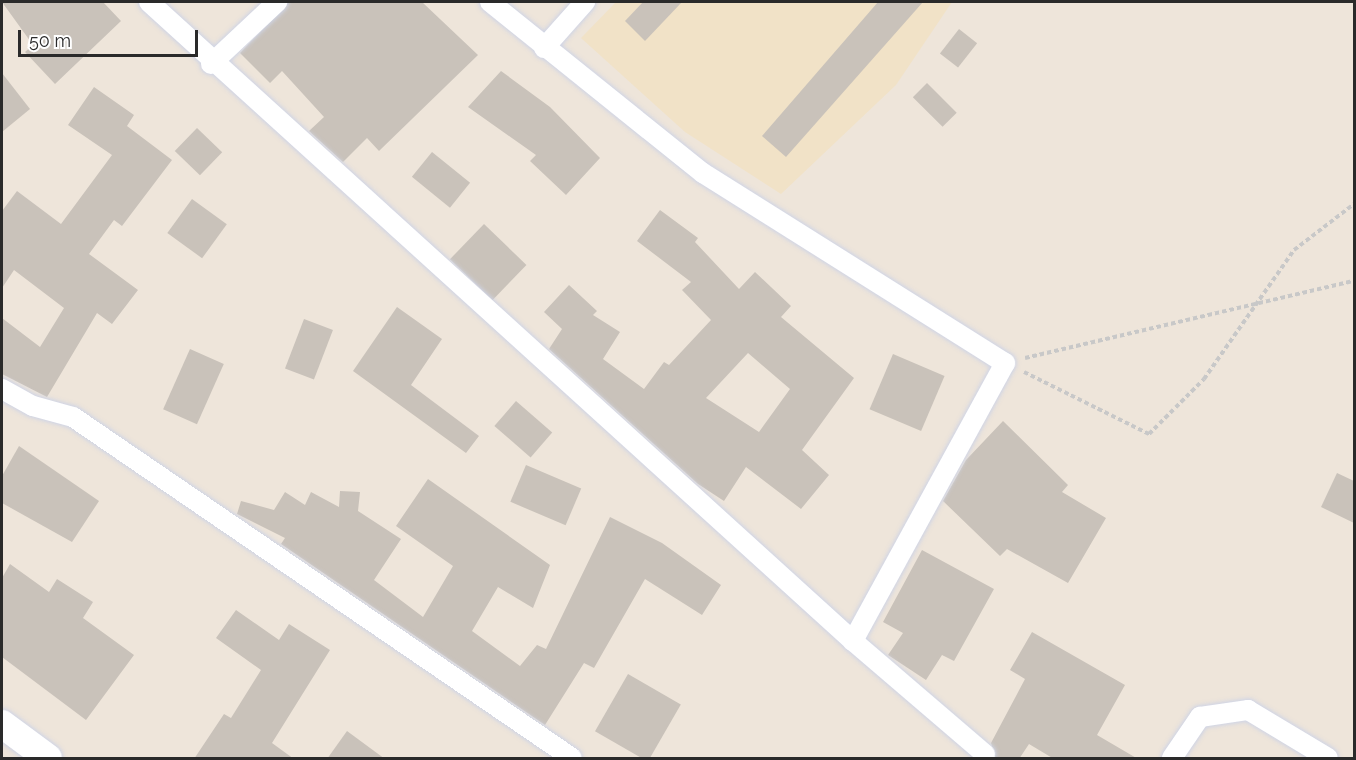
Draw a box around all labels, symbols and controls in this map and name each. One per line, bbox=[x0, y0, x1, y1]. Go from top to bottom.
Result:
scale bar bbox=[21, 18, 201, 56]
text: 50 m bbox=[29, 30, 71, 51]

